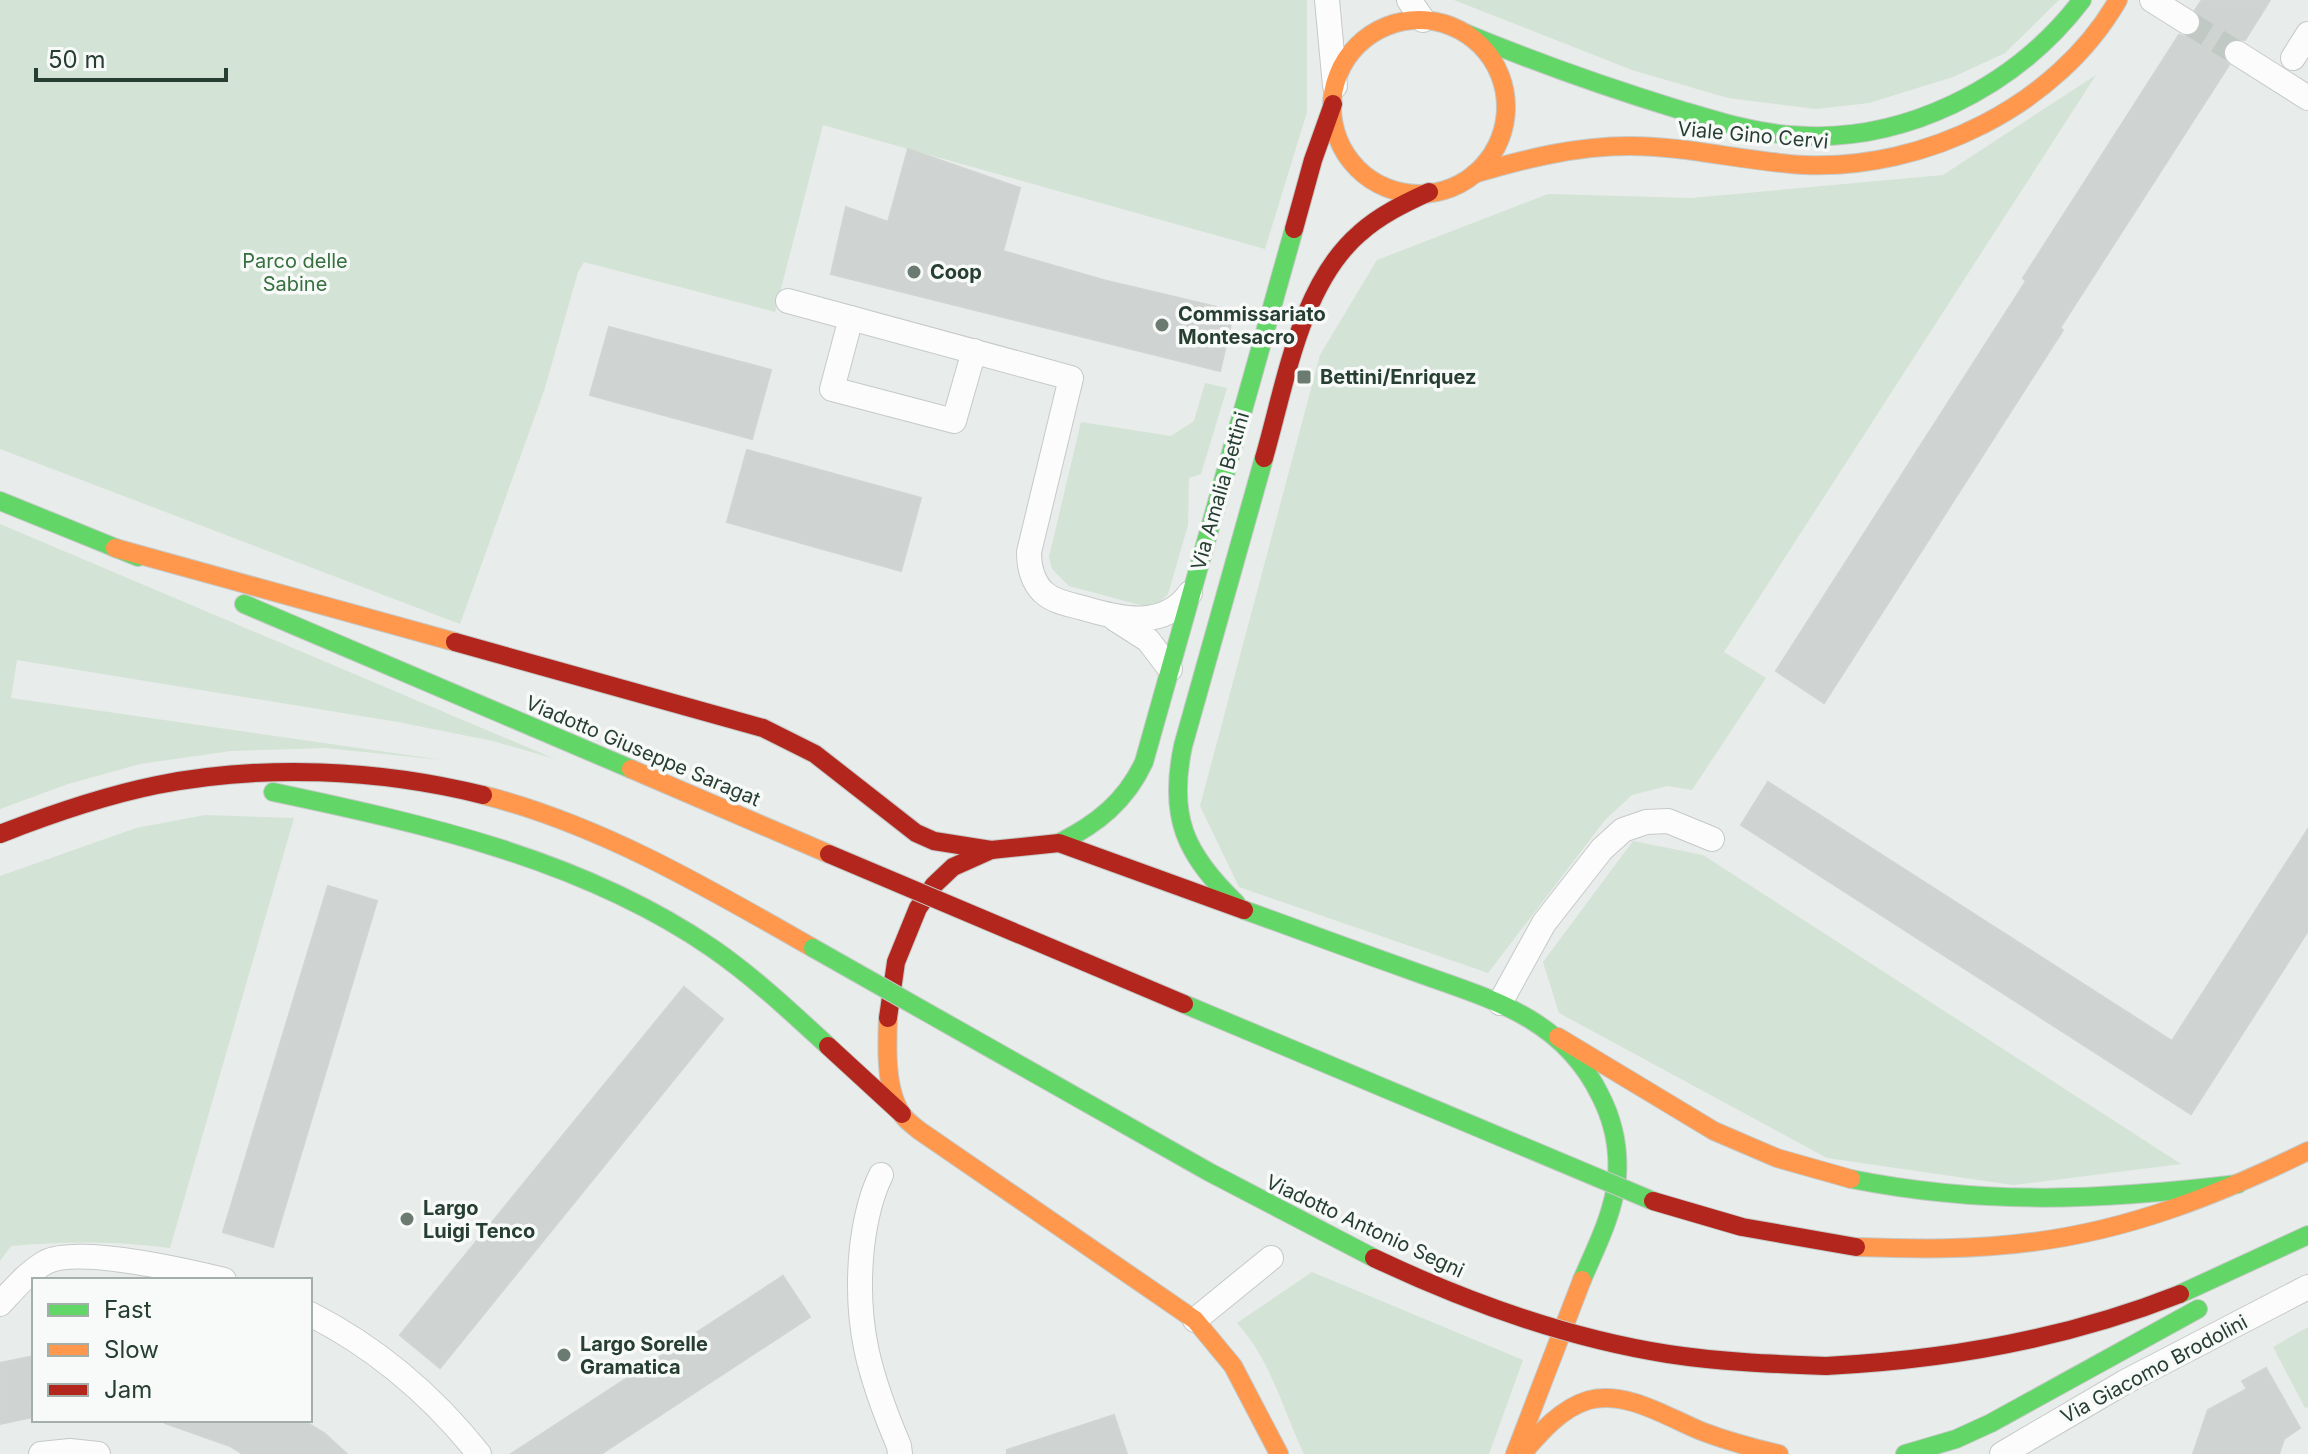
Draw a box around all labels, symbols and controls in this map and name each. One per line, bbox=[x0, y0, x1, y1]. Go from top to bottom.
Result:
scale bar bbox=[36, 32, 226, 82]
text: 50 m bbox=[48, 45, 106, 74]
street label: Viale Gino Cervi bbox=[1677, 116, 1829, 154]
park label: Parco delle Sabine bbox=[242, 249, 348, 296]
place label: Coop bbox=[930, 260, 982, 284]
marker: Coop bbox=[905, 263, 923, 281]
place label: Commissariato Montesacro bbox=[1178, 302, 1326, 349]
marker: Commissariato Montesacro bbox=[1153, 316, 1171, 334]
place label: Bettini/Enriquez bbox=[1320, 365, 1476, 389]
marker: Bettini/Enriquez bbox=[1295, 368, 1313, 386]
street label: Via Amalia Bettini bbox=[1186, 409, 1254, 573]
street label: Viadotto Giuseppe Saragat bbox=[522, 691, 764, 812]
street label: Viadotto Antonio Segni bbox=[1262, 1170, 1468, 1282]
place label: Largo Luigi Tenco bbox=[423, 1196, 535, 1243]
marker: Largo Luigi Tenco bbox=[398, 1210, 416, 1228]
legend bbox=[32, 1278, 312, 1422]
text: Fast bbox=[104, 1295, 152, 1324]
street label: Via Giacomo Brodolini bbox=[2057, 1310, 2251, 1428]
place label: Largo Sorelle Gramatica bbox=[580, 1332, 708, 1379]
text: Slow bbox=[104, 1335, 159, 1364]
marker: Largo Sorelle Gramatica bbox=[555, 1346, 573, 1364]
text: Jam bbox=[104, 1375, 152, 1404]

